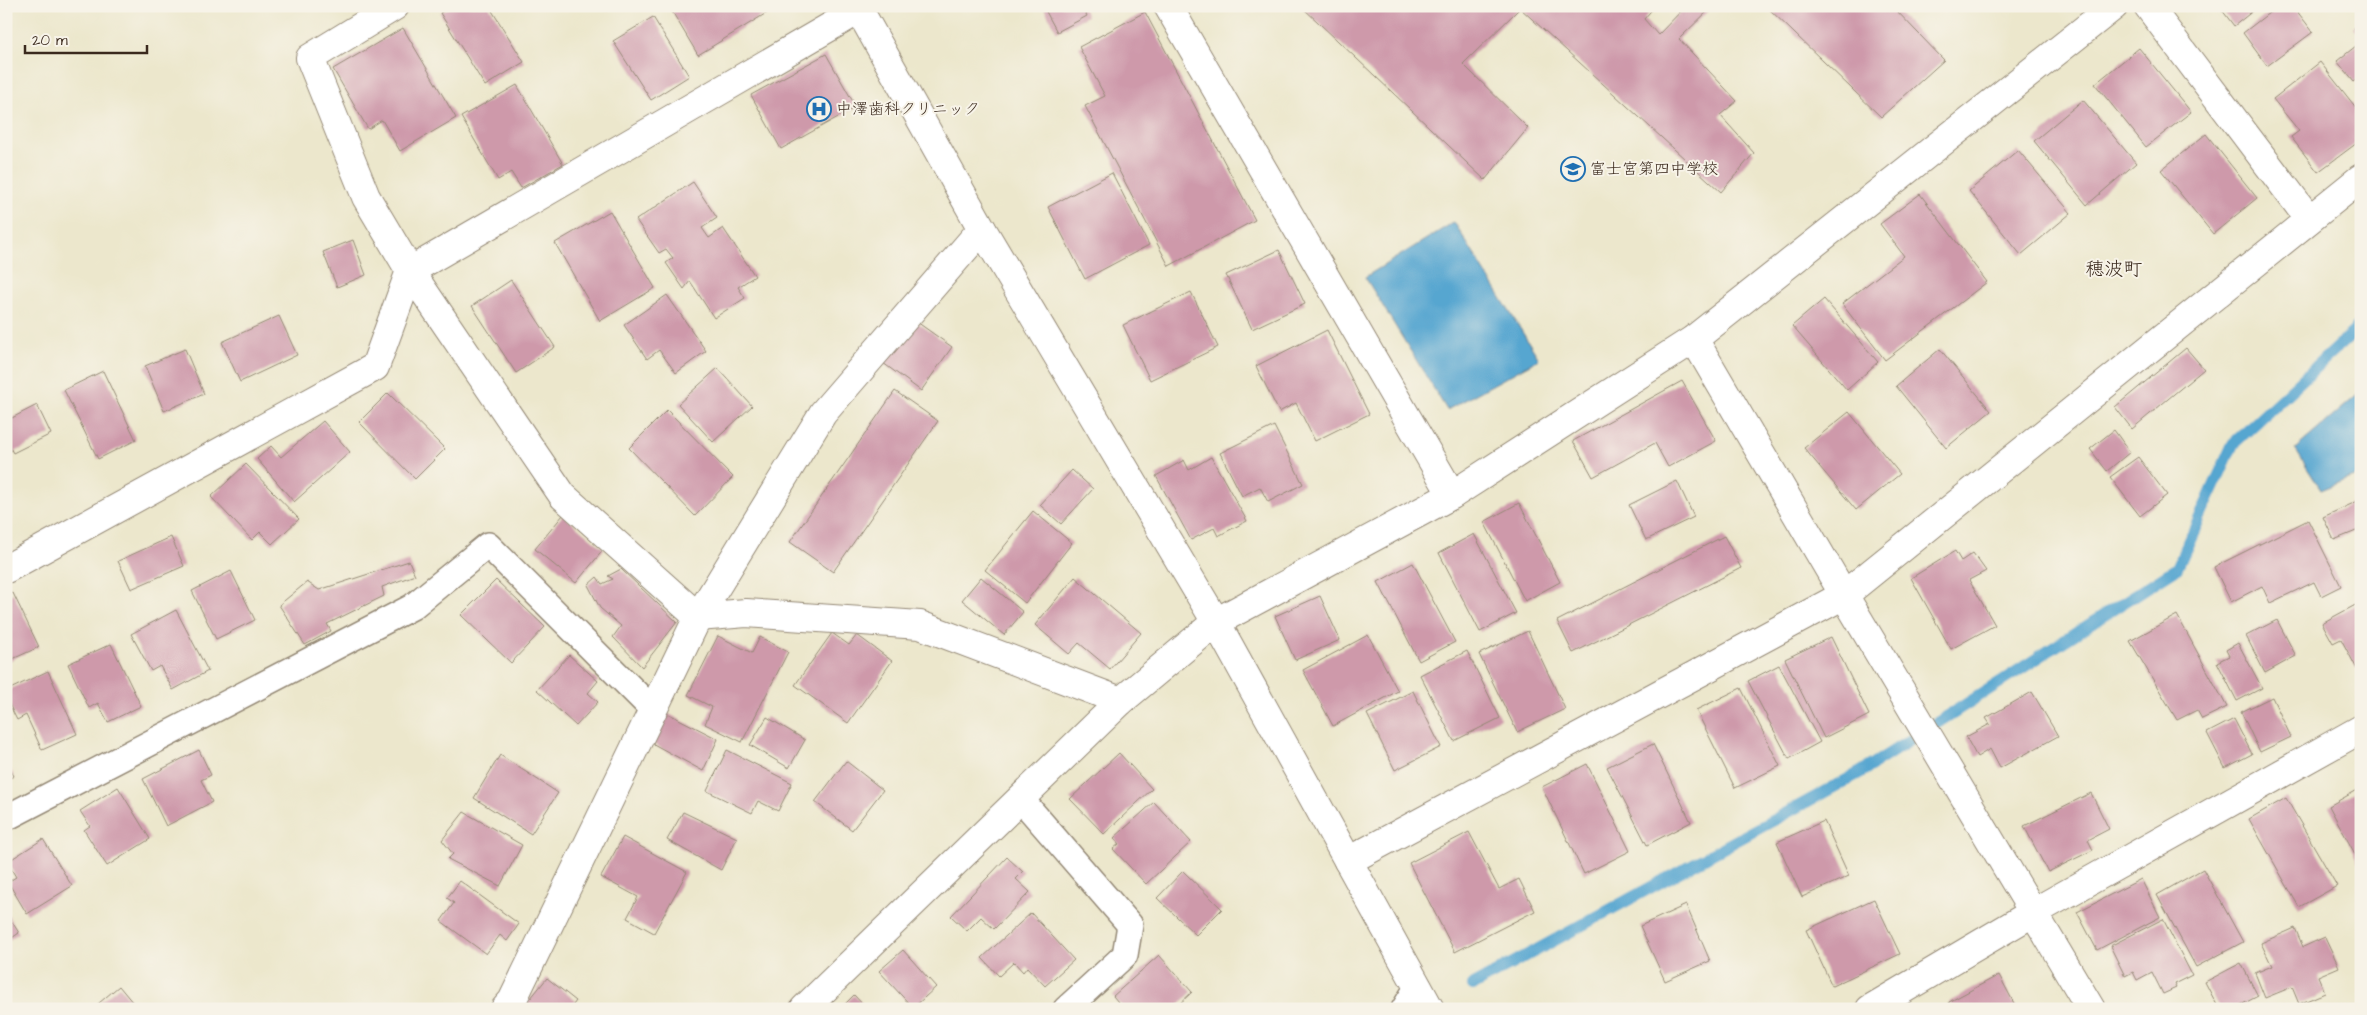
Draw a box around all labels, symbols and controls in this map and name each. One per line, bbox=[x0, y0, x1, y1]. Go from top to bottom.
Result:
scale bar bbox=[25, 22, 148, 54]
text: 20 m bbox=[32, 30, 68, 51]
hospital icon: 中澤歯科クリニック bbox=[806, 96, 832, 122]
place label: 中澤歯科クリニック bbox=[836, 98, 980, 120]
school or university icon: 富士宮第四中学校 bbox=[1560, 156, 1586, 182]
place label: 富士宮第四中学校 bbox=[1590, 158, 1718, 180]
district label: 穂波町 bbox=[2085, 256, 2143, 283]

